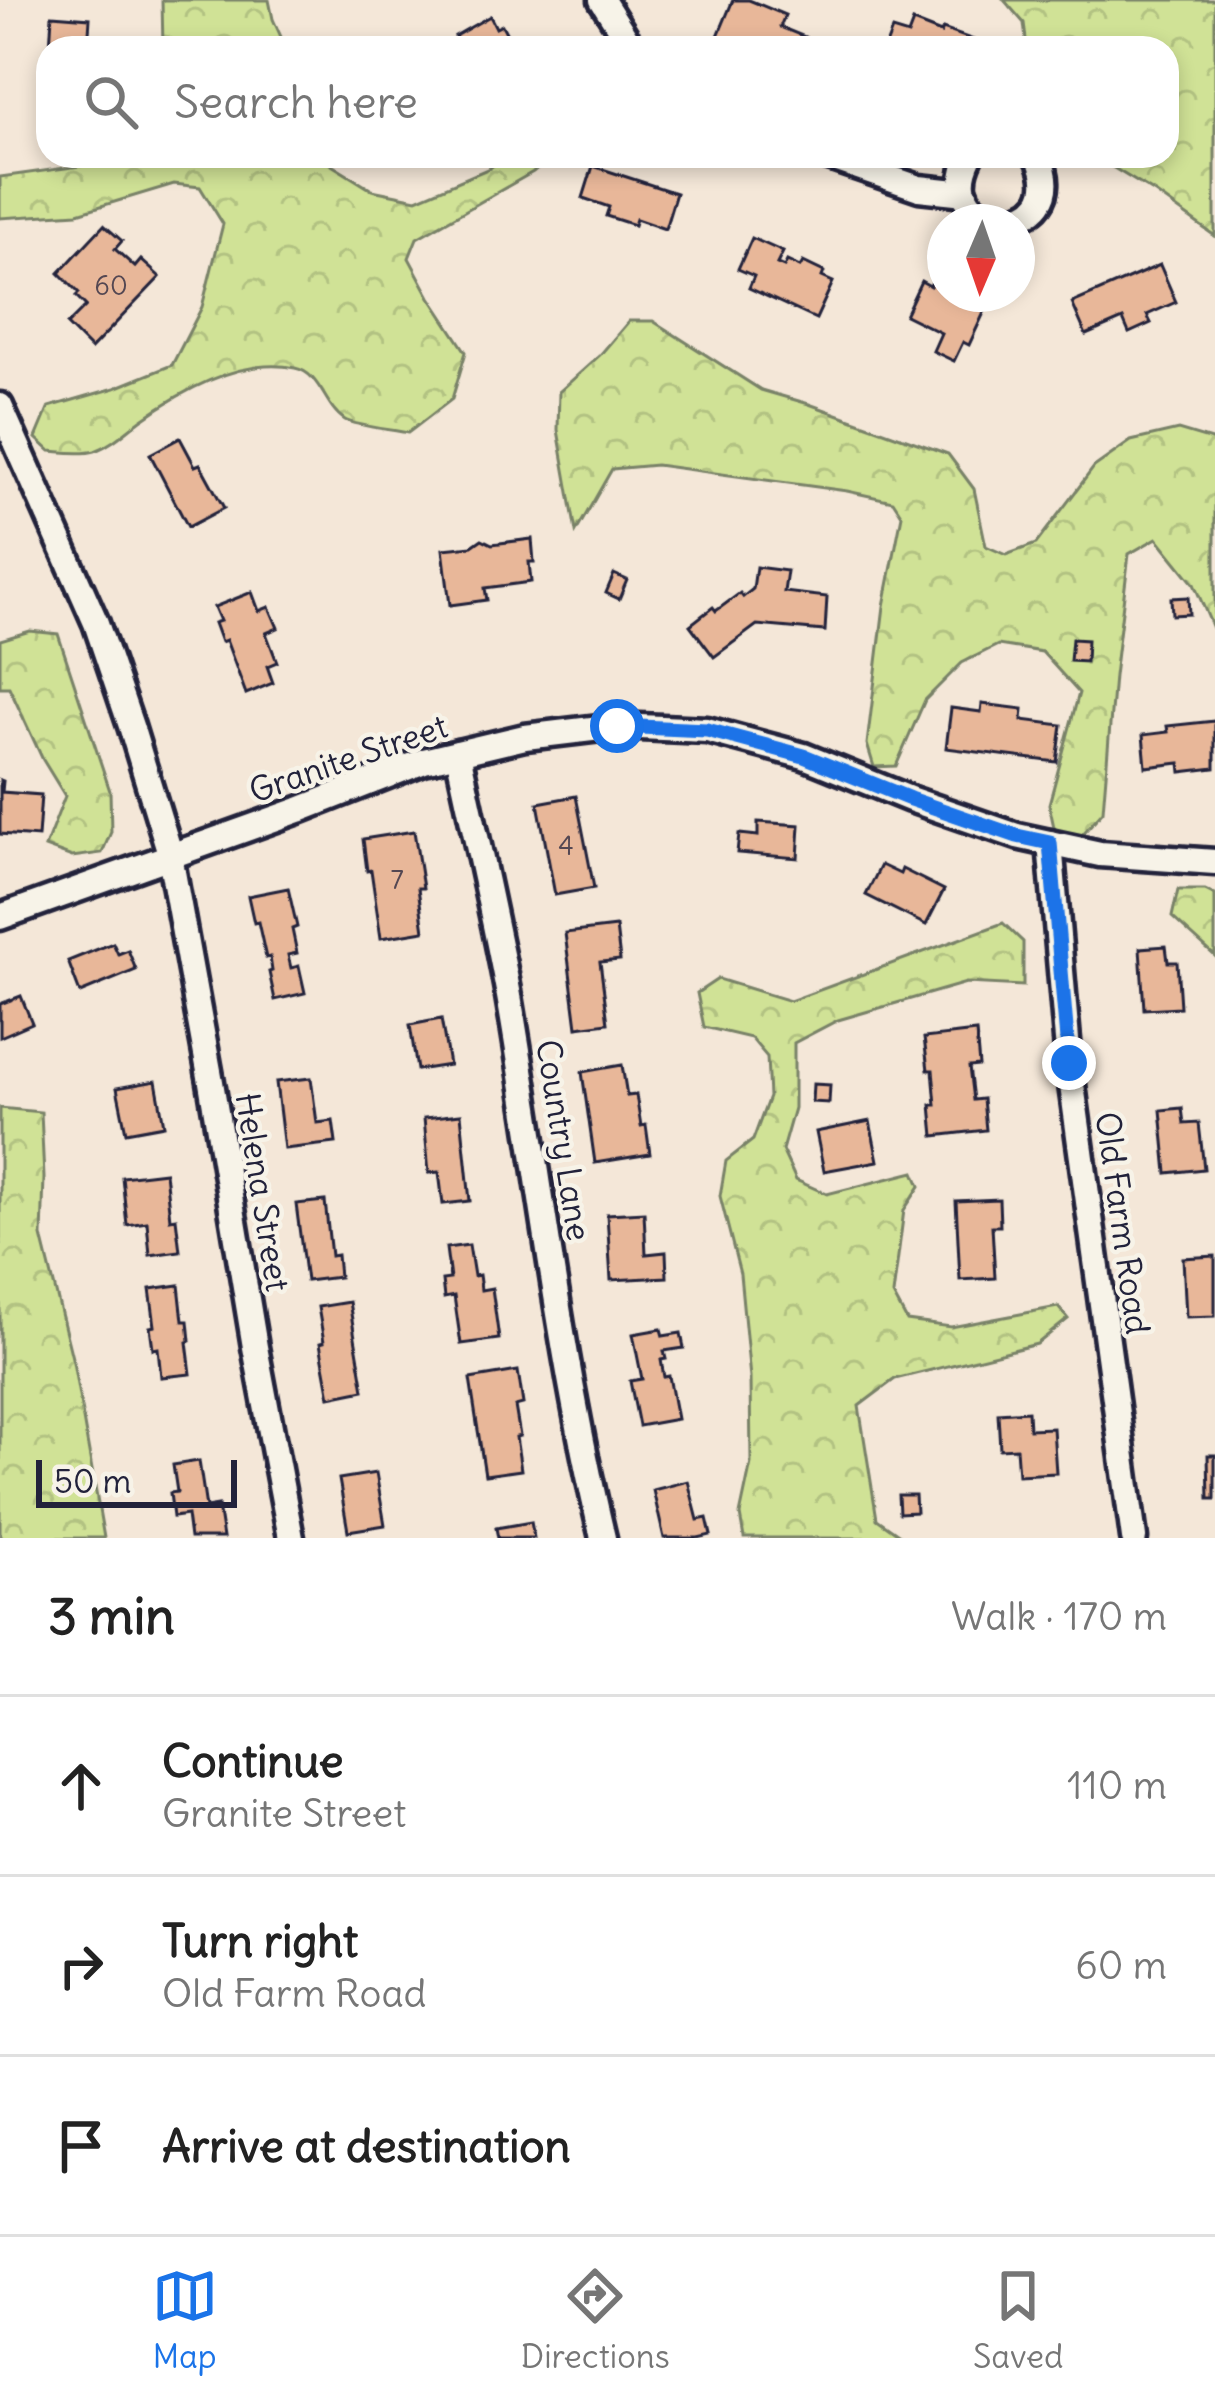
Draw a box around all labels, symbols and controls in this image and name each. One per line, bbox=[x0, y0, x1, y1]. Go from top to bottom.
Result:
search box bbox=[36, 36, 1179, 168]
icon: search bbox=[78, 69, 144, 135]
text: Search here bbox=[174, 74, 418, 130]
north arrow bbox=[927, 204, 1035, 312]
house number: 60 bbox=[94, 268, 128, 302]
route start bbox=[590, 699, 644, 753]
street label: Granite Street bbox=[243, 704, 453, 812]
house number: 4 bbox=[558, 828, 574, 862]
house number: 7 bbox=[390, 862, 404, 896]
route end bbox=[1042, 1036, 1096, 1090]
street label: Country Lane bbox=[527, 1037, 601, 1243]
street label: Helena Street bbox=[227, 1090, 299, 1294]
street label: Old Farm Road bbox=[1087, 1109, 1159, 1337]
scale bar bbox=[36, 1454, 237, 1507]
text: 50 m bbox=[54, 1460, 131, 1502]
text: 3 min bbox=[48, 1584, 175, 1648]
text: Walk · 170 m bbox=[951, 1592, 1167, 1641]
text: Continue bbox=[162, 1733, 344, 1789]
icon: ahead bbox=[48, 1753, 114, 1819]
text: 110 m bbox=[1067, 1761, 1167, 1810]
text: Granite Street bbox=[162, 1789, 406, 1838]
text: Turn right bbox=[162, 1913, 358, 1969]
icon: right bbox=[48, 1933, 114, 1999]
text: 60 m bbox=[1075, 1941, 1167, 1990]
text: Old Farm Road bbox=[162, 1969, 427, 2018]
icon: arrive bbox=[48, 2113, 114, 2179]
text: Arrive at destination bbox=[162, 2118, 571, 2174]
tab: Map bbox=[152, 2263, 218, 2377]
tab: Directions bbox=[521, 2263, 670, 2377]
tab: Saved bbox=[973, 2263, 1063, 2377]

